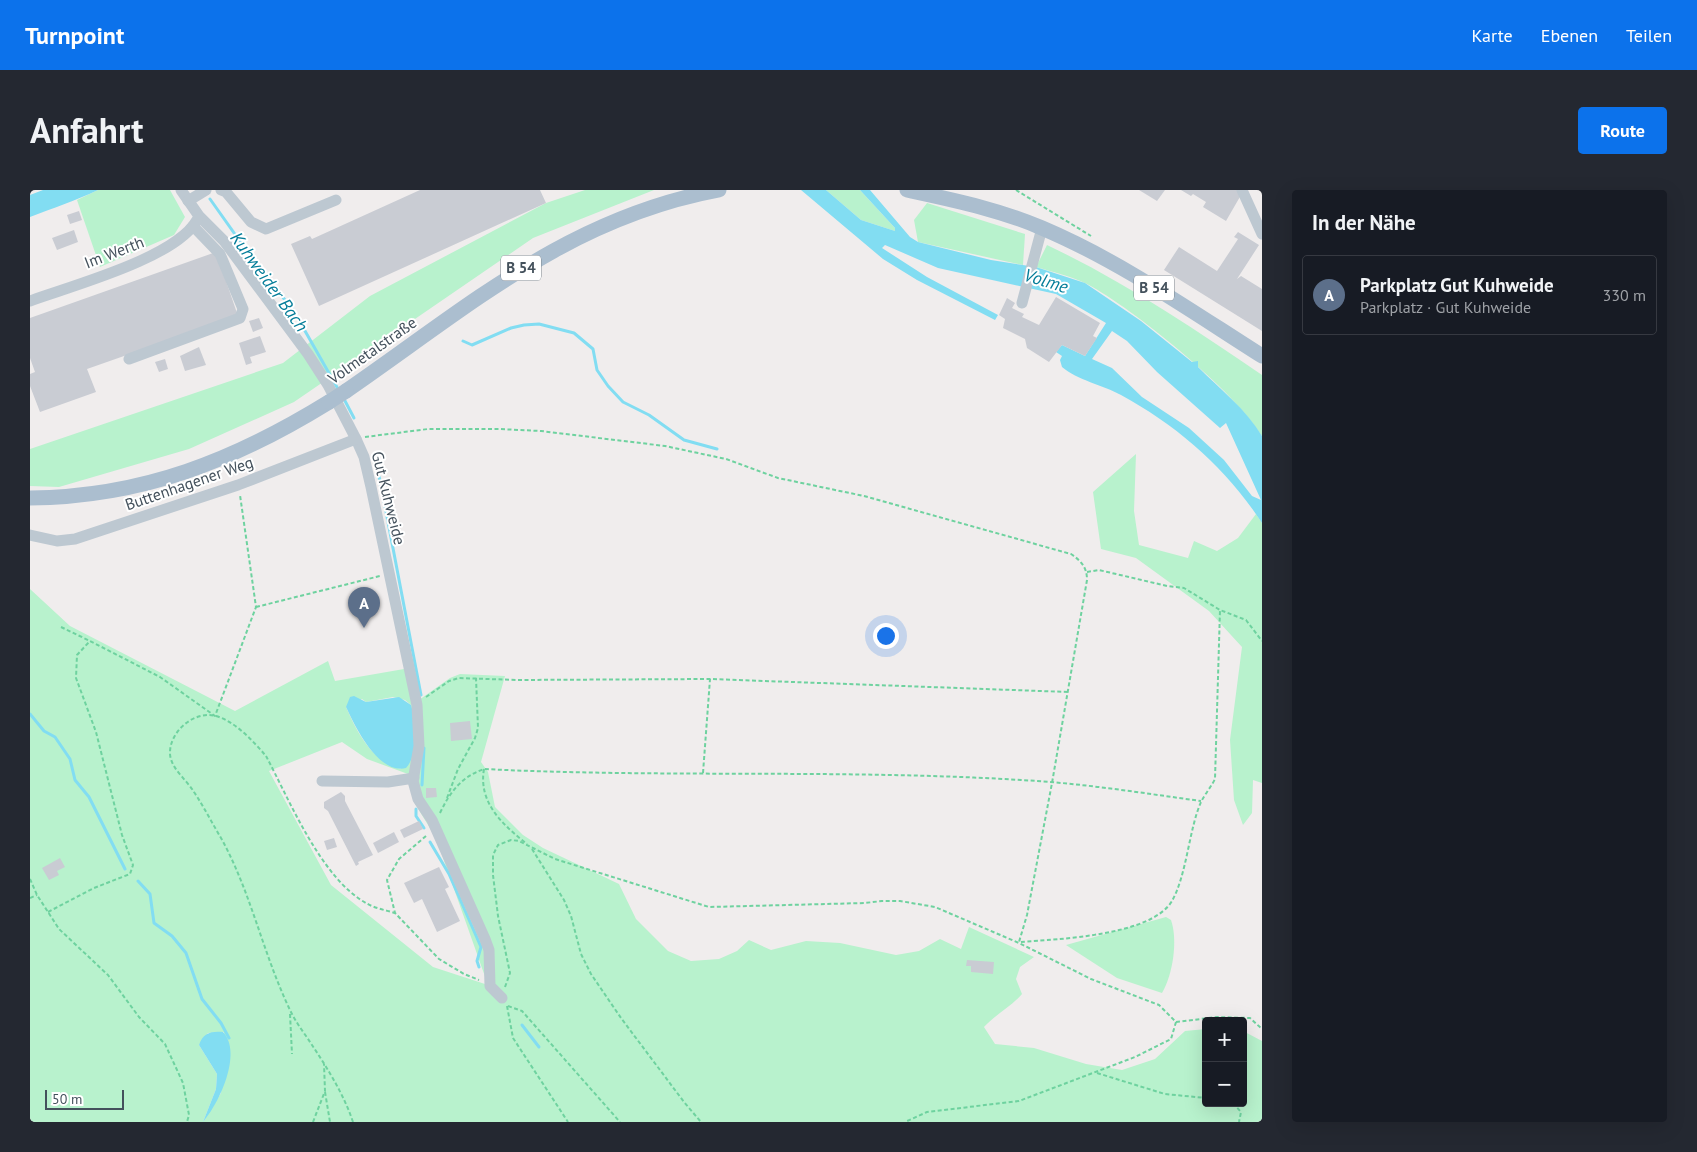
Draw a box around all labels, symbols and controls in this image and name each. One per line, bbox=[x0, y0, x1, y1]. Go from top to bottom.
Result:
text: Turnpoint bbox=[25, 20, 124, 51]
text: Karte bbox=[1472, 24, 1513, 47]
text: Ebenen bbox=[1541, 24, 1598, 47]
text: Teilen bbox=[1626, 24, 1672, 47]
text: Anfahrt bbox=[30, 107, 143, 153]
button: Route bbox=[1578, 107, 1667, 154]
text: In der Nähe bbox=[1312, 209, 1416, 236]
water label: Kuhweider Bach bbox=[225, 227, 313, 336]
street label: Im Werth bbox=[81, 231, 147, 273]
road number: B 54 bbox=[501, 256, 541, 280]
water label: Volme bbox=[1021, 263, 1072, 298]
text: Parkplatz Gut Kuhweide bbox=[1360, 273, 1554, 297]
road number: B 54 bbox=[1134, 276, 1174, 300]
text: A bbox=[1324, 285, 1334, 305]
text: 330 m bbox=[1603, 285, 1646, 305]
text: Parkplatz · Gut Kuhweide bbox=[1360, 297, 1531, 317]
street label: Volmetalstraße bbox=[323, 312, 420, 389]
street label: Gut Kuhweide bbox=[368, 449, 410, 547]
street label: Buttenhagener Weg bbox=[122, 452, 256, 514]
pin: A bbox=[348, 587, 380, 628]
your location bbox=[873, 623, 899, 649]
map controls bbox=[1202, 1017, 1247, 1107]
button: + bbox=[1202, 1017, 1247, 1062]
button: − bbox=[1202, 1062, 1247, 1107]
scale bar bbox=[45, 1087, 124, 1110]
text: 50 m bbox=[52, 1090, 82, 1108]

